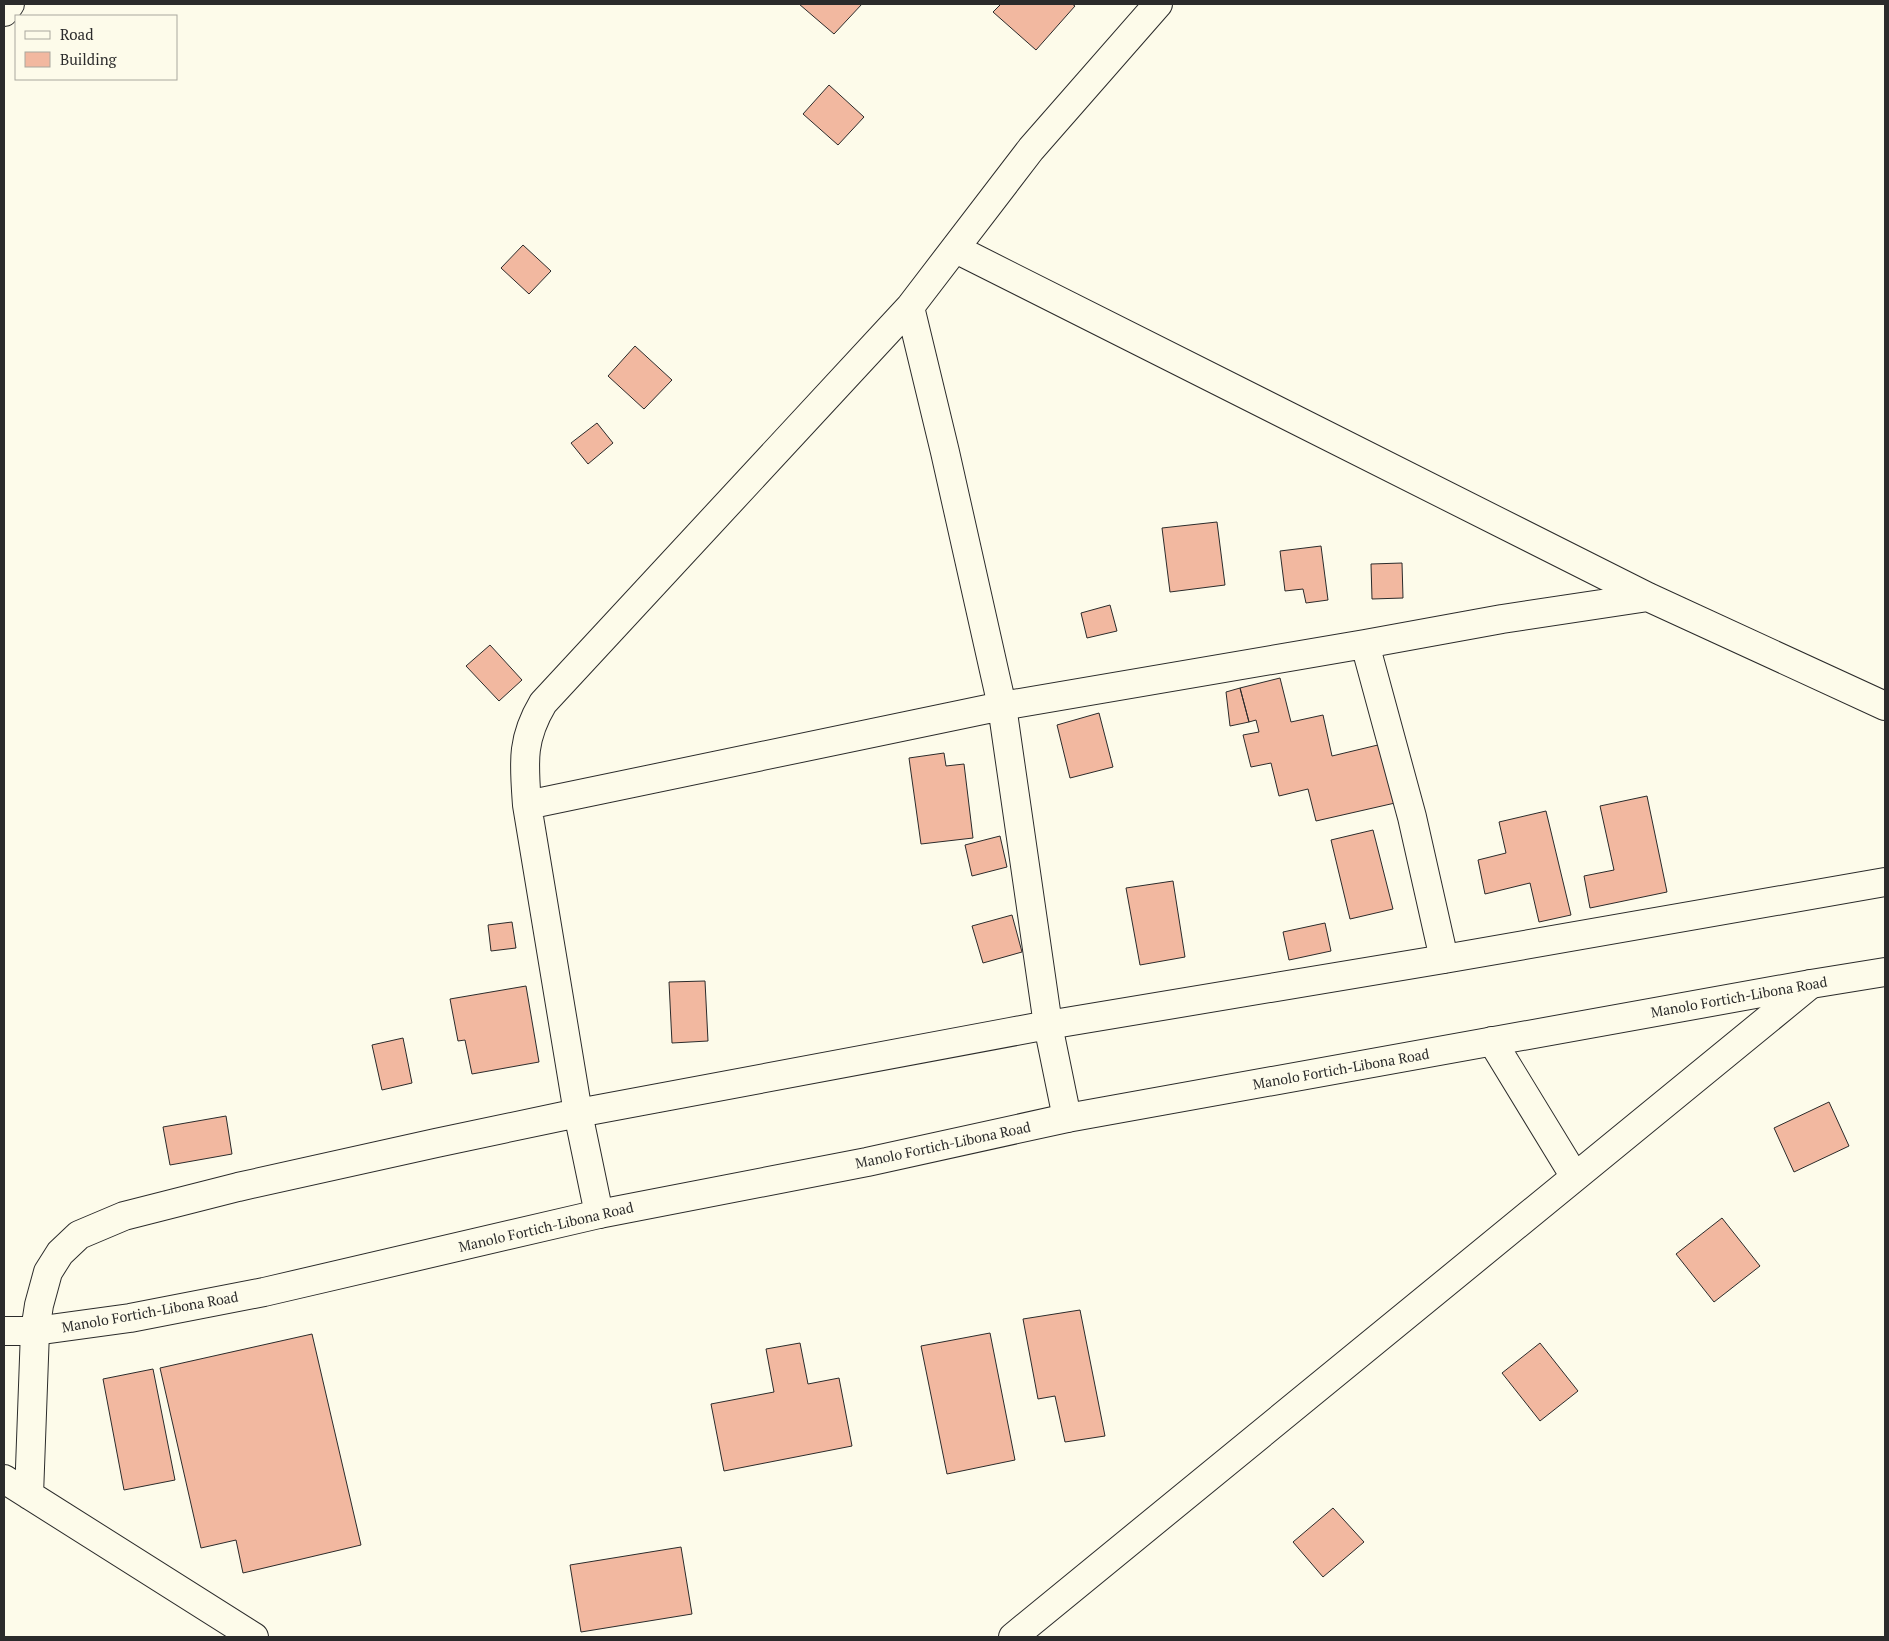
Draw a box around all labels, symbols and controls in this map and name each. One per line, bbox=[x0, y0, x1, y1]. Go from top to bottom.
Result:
legend bbox=[15, 15, 178, 80]
text: Road bbox=[60, 24, 93, 44]
text: Building bbox=[60, 49, 118, 69]
street label: Manolo Fortich-Libona Road bbox=[1649, 972, 1829, 1021]
street label: Manolo Fortich-Libona Road bbox=[1251, 1044, 1431, 1093]
street label: Manolo Fortich-Libona Road bbox=[853, 1117, 1033, 1172]
street label: Manolo Fortich-Libona Road bbox=[457, 1197, 635, 1256]
street label: Manolo Fortich-Libona Road bbox=[60, 1287, 240, 1336]

